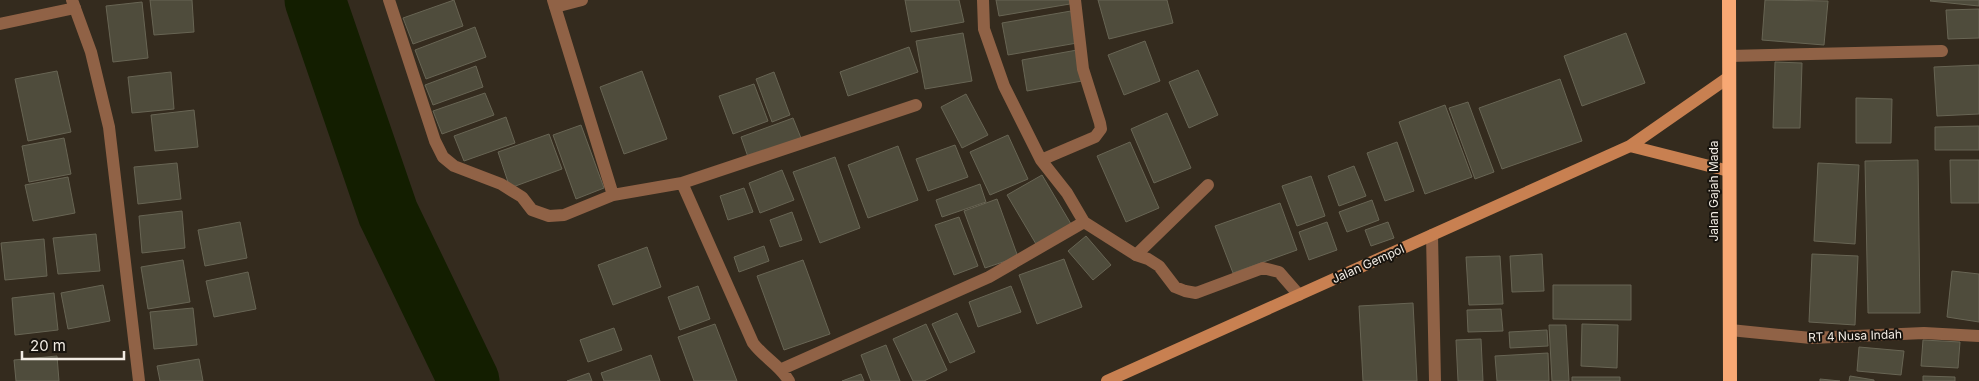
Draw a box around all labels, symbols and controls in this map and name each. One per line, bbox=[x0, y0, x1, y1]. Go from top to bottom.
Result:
street label: Jalan Gajah Mada bbox=[1706, 140, 1721, 242]
street label: Jalan Gempol bbox=[1329, 241, 1406, 286]
street label: RT 4 Nusa Indah bbox=[1808, 326, 1902, 345]
scale bar bbox=[22, 328, 125, 360]
text: 20 m bbox=[30, 336, 66, 355]

